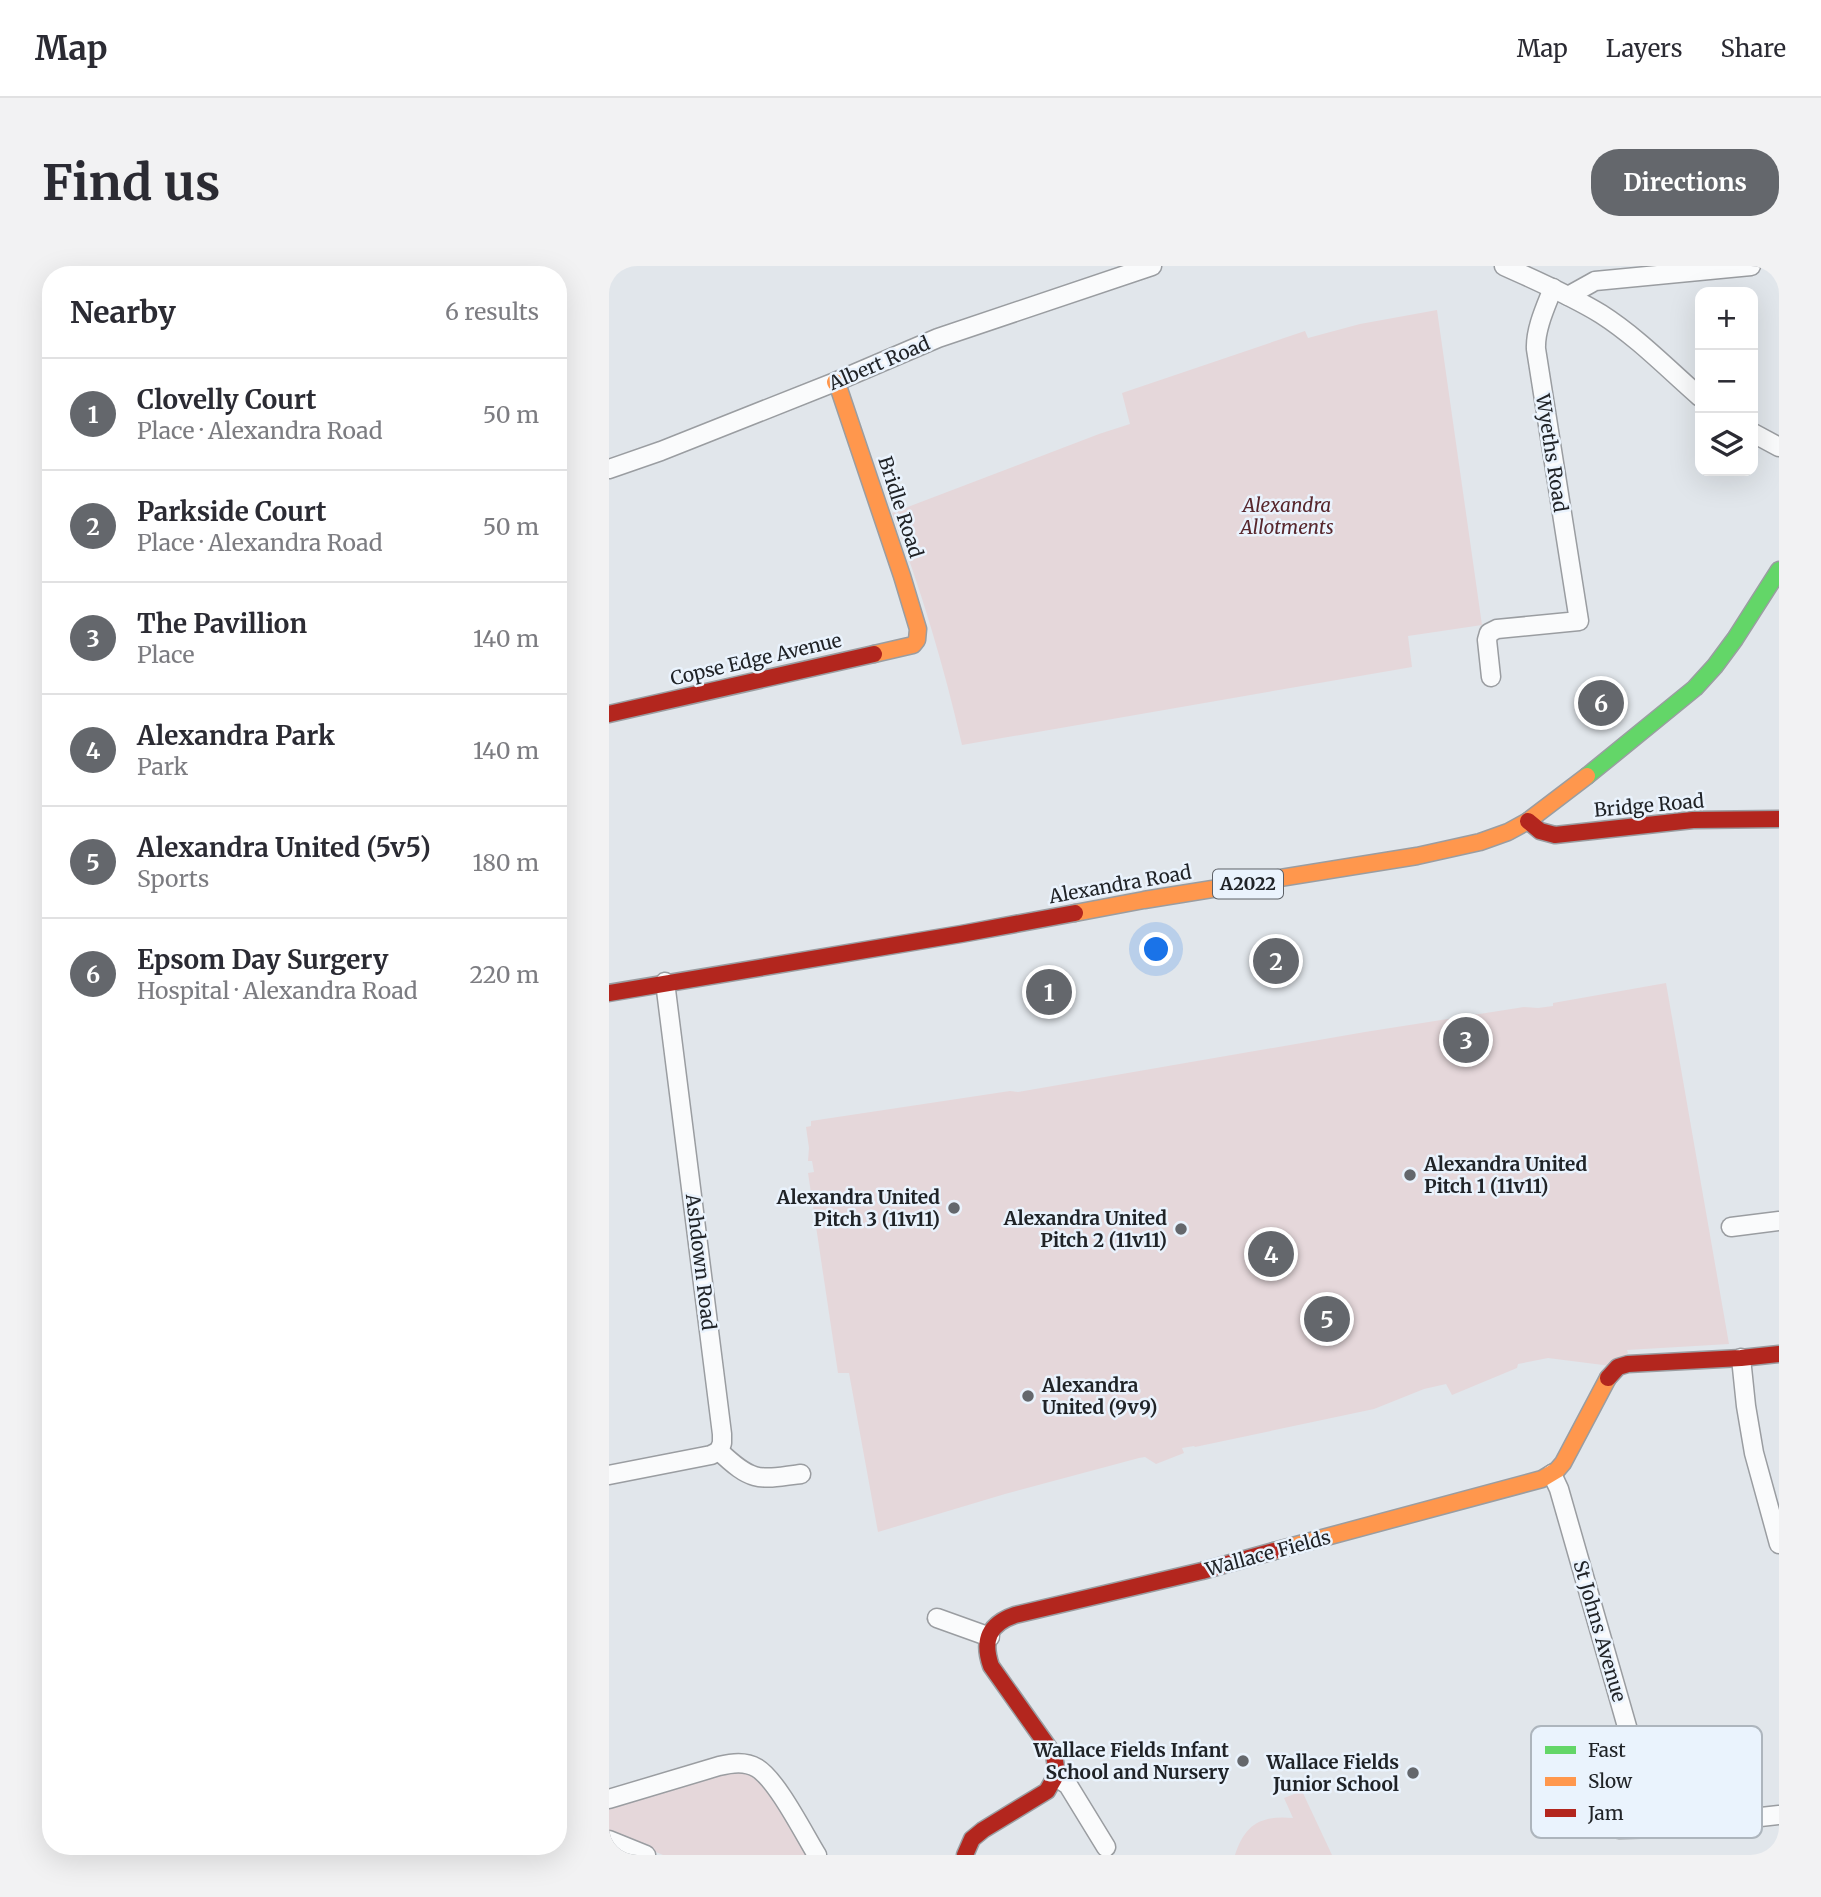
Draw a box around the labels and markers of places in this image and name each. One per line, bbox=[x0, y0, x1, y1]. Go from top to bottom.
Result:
pin: 6 bbox=[1578, 677, 1624, 729]
pin: 2 bbox=[1253, 935, 1299, 987]
pin: 1 bbox=[1026, 966, 1072, 1018]
pin: 3 bbox=[1443, 1014, 1489, 1066]
place label: Alexandra United Pitch 1 (11v11) bbox=[1423, 1152, 1587, 1198]
marker: Alexandra United Pitch 1 (11v11) bbox=[1402, 1167, 1418, 1183]
place label: Alexandra United Pitch 3 (11v11) bbox=[776, 1185, 940, 1231]
marker: Alexandra United Pitch 3 (11v11) bbox=[946, 1200, 962, 1216]
place label: Alexandra United Pitch 2 (11v11) bbox=[1003, 1206, 1167, 1252]
marker: Alexandra United Pitch 2 (11v11) bbox=[1173, 1221, 1189, 1237]
pin: 4 bbox=[1248, 1228, 1294, 1280]
pin: 5 bbox=[1304, 1293, 1350, 1345]
place label: Alexandra United (9v9) bbox=[1041, 1373, 1157, 1419]
marker: Alexandra United (9v9) bbox=[1020, 1388, 1036, 1404]
place label: Wallace Fields Infant School and Nursery bbox=[1032, 1738, 1230, 1784]
place label: Wallace Fields Junior School bbox=[1266, 1750, 1399, 1796]
marker: Wallace Fields Infant School and Nursery bbox=[1235, 1753, 1251, 1769]
marker: Wallace Fields Junior School bbox=[1405, 1765, 1421, 1781]

